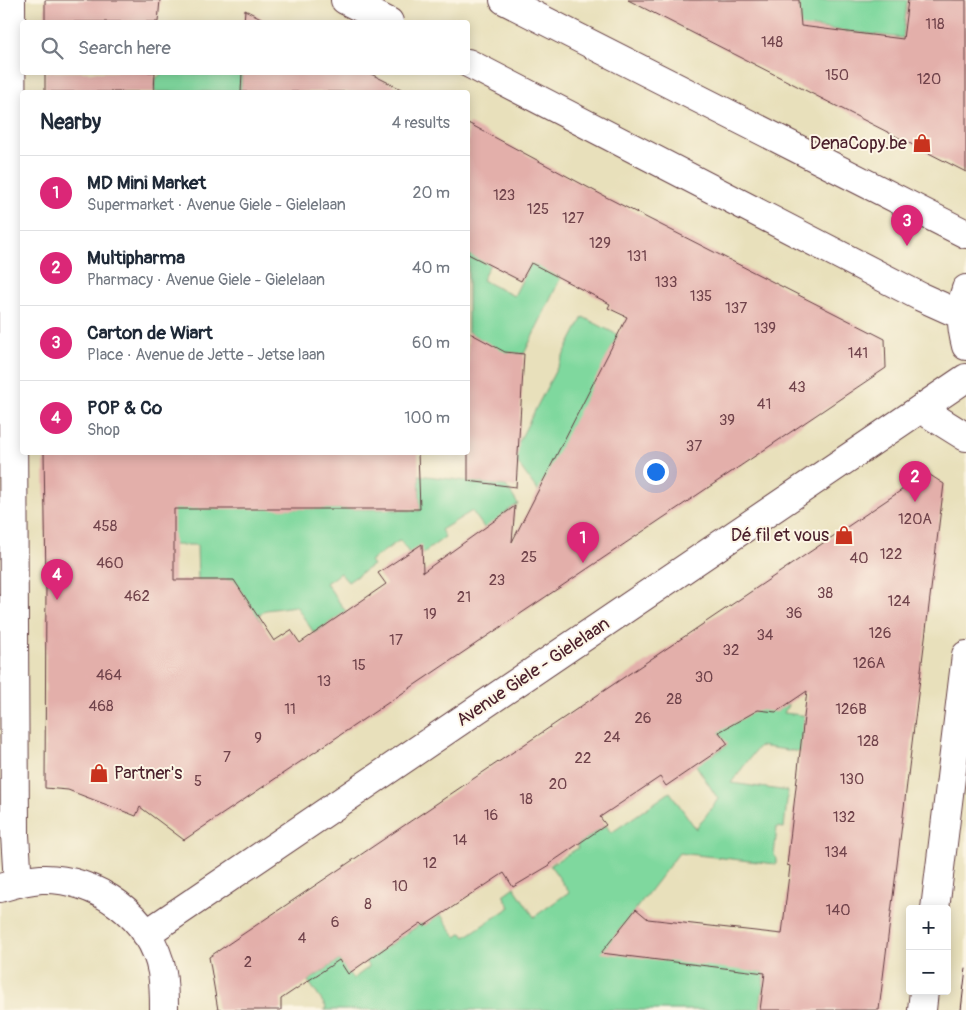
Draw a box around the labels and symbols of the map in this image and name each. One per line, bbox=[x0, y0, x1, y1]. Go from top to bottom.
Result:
house number: 118 bbox=[925, 15, 945, 34]
house number: 148 bbox=[761, 33, 783, 52]
house number: 150 bbox=[825, 66, 849, 85]
house number: 120 bbox=[917, 70, 941, 89]
place label: DenaCopy.be bbox=[810, 132, 907, 155]
shop icon: DenaCopy.be bbox=[911, 132, 933, 154]
house number: 123 bbox=[493, 186, 515, 205]
house number: 125 bbox=[527, 200, 549, 219]
pin: 3 bbox=[891, 205, 923, 246]
house number: 127 bbox=[562, 209, 584, 228]
house number: 129 bbox=[589, 234, 611, 253]
house number: 131 bbox=[627, 247, 647, 266]
house number: 133 bbox=[655, 273, 677, 292]
house number: 135 bbox=[690, 287, 712, 306]
house number: 137 bbox=[725, 299, 747, 318]
house number: 139 bbox=[754, 319, 776, 338]
house number: 141 bbox=[848, 344, 868, 363]
house number: 43 bbox=[788, 378, 806, 397]
house number: 41 bbox=[757, 395, 771, 414]
house number: 39 bbox=[719, 411, 735, 430]
house number: 37 bbox=[686, 437, 702, 456]
your location bbox=[643, 459, 669, 485]
pin: 2 bbox=[899, 461, 931, 502]
house number: 120A bbox=[898, 510, 932, 529]
house number: 458 bbox=[93, 517, 118, 536]
pin: 1 bbox=[567, 522, 599, 563]
place label: Dé fil et vous bbox=[731, 524, 829, 547]
shop icon: Dé fil et vous bbox=[833, 524, 855, 546]
house number: 122 bbox=[880, 545, 902, 564]
house number: 25 bbox=[521, 548, 537, 567]
house number: 40 bbox=[850, 549, 868, 568]
house number: 460 bbox=[96, 554, 124, 573]
pin: 4 bbox=[41, 559, 73, 600]
house number: 23 bbox=[489, 571, 505, 590]
house number: 38 bbox=[817, 584, 833, 603]
house number: 462 bbox=[124, 587, 150, 606]
house number: 21 bbox=[457, 588, 471, 607]
house number: 124 bbox=[888, 592, 911, 611]
house number: 36 bbox=[785, 604, 803, 623]
house number: 19 bbox=[423, 605, 437, 624]
street label: Avenue Giele - Gielelaan bbox=[452, 612, 614, 732]
house number: 126 bbox=[869, 624, 891, 643]
house number: 34 bbox=[756, 626, 774, 645]
house number: 17 bbox=[389, 631, 403, 650]
house number: 32 bbox=[723, 641, 739, 660]
house number: 126A bbox=[853, 654, 886, 673]
house number: 15 bbox=[352, 656, 366, 675]
house number: 464 bbox=[96, 666, 122, 685]
house number: 30 bbox=[695, 668, 713, 687]
house number: 13 bbox=[317, 672, 331, 691]
house number: 28 bbox=[666, 690, 682, 709]
house number: 468 bbox=[89, 697, 114, 716]
house number: 11 bbox=[284, 700, 296, 719]
house number: 126B bbox=[835, 700, 867, 719]
house number: 26 bbox=[634, 709, 652, 728]
house number: 24 bbox=[603, 728, 621, 747]
house number: 9 bbox=[254, 729, 262, 748]
house number: 128 bbox=[857, 732, 879, 751]
house number: 7 bbox=[223, 748, 231, 767]
house number: 22 bbox=[575, 749, 591, 768]
shop icon: Partner's bbox=[88, 762, 110, 784]
place label: Partner's bbox=[114, 762, 182, 785]
house number: 130 bbox=[840, 770, 864, 789]
house number: 5 bbox=[194, 772, 202, 791]
house number: 20 bbox=[549, 775, 567, 794]
house number: 18 bbox=[519, 790, 533, 809]
house number: 16 bbox=[484, 806, 498, 825]
house number: 132 bbox=[833, 808, 855, 827]
house number: 14 bbox=[453, 831, 468, 850]
house number: 134 bbox=[825, 843, 848, 862]
house number: 12 bbox=[423, 854, 437, 873]
house number: 10 bbox=[392, 877, 408, 896]
house number: 8 bbox=[364, 895, 372, 914]
house number: 140 bbox=[826, 901, 850, 920]
house number: 6 bbox=[331, 913, 339, 932]
house number: 4 bbox=[298, 929, 307, 948]
house number: 2 bbox=[244, 953, 252, 972]

